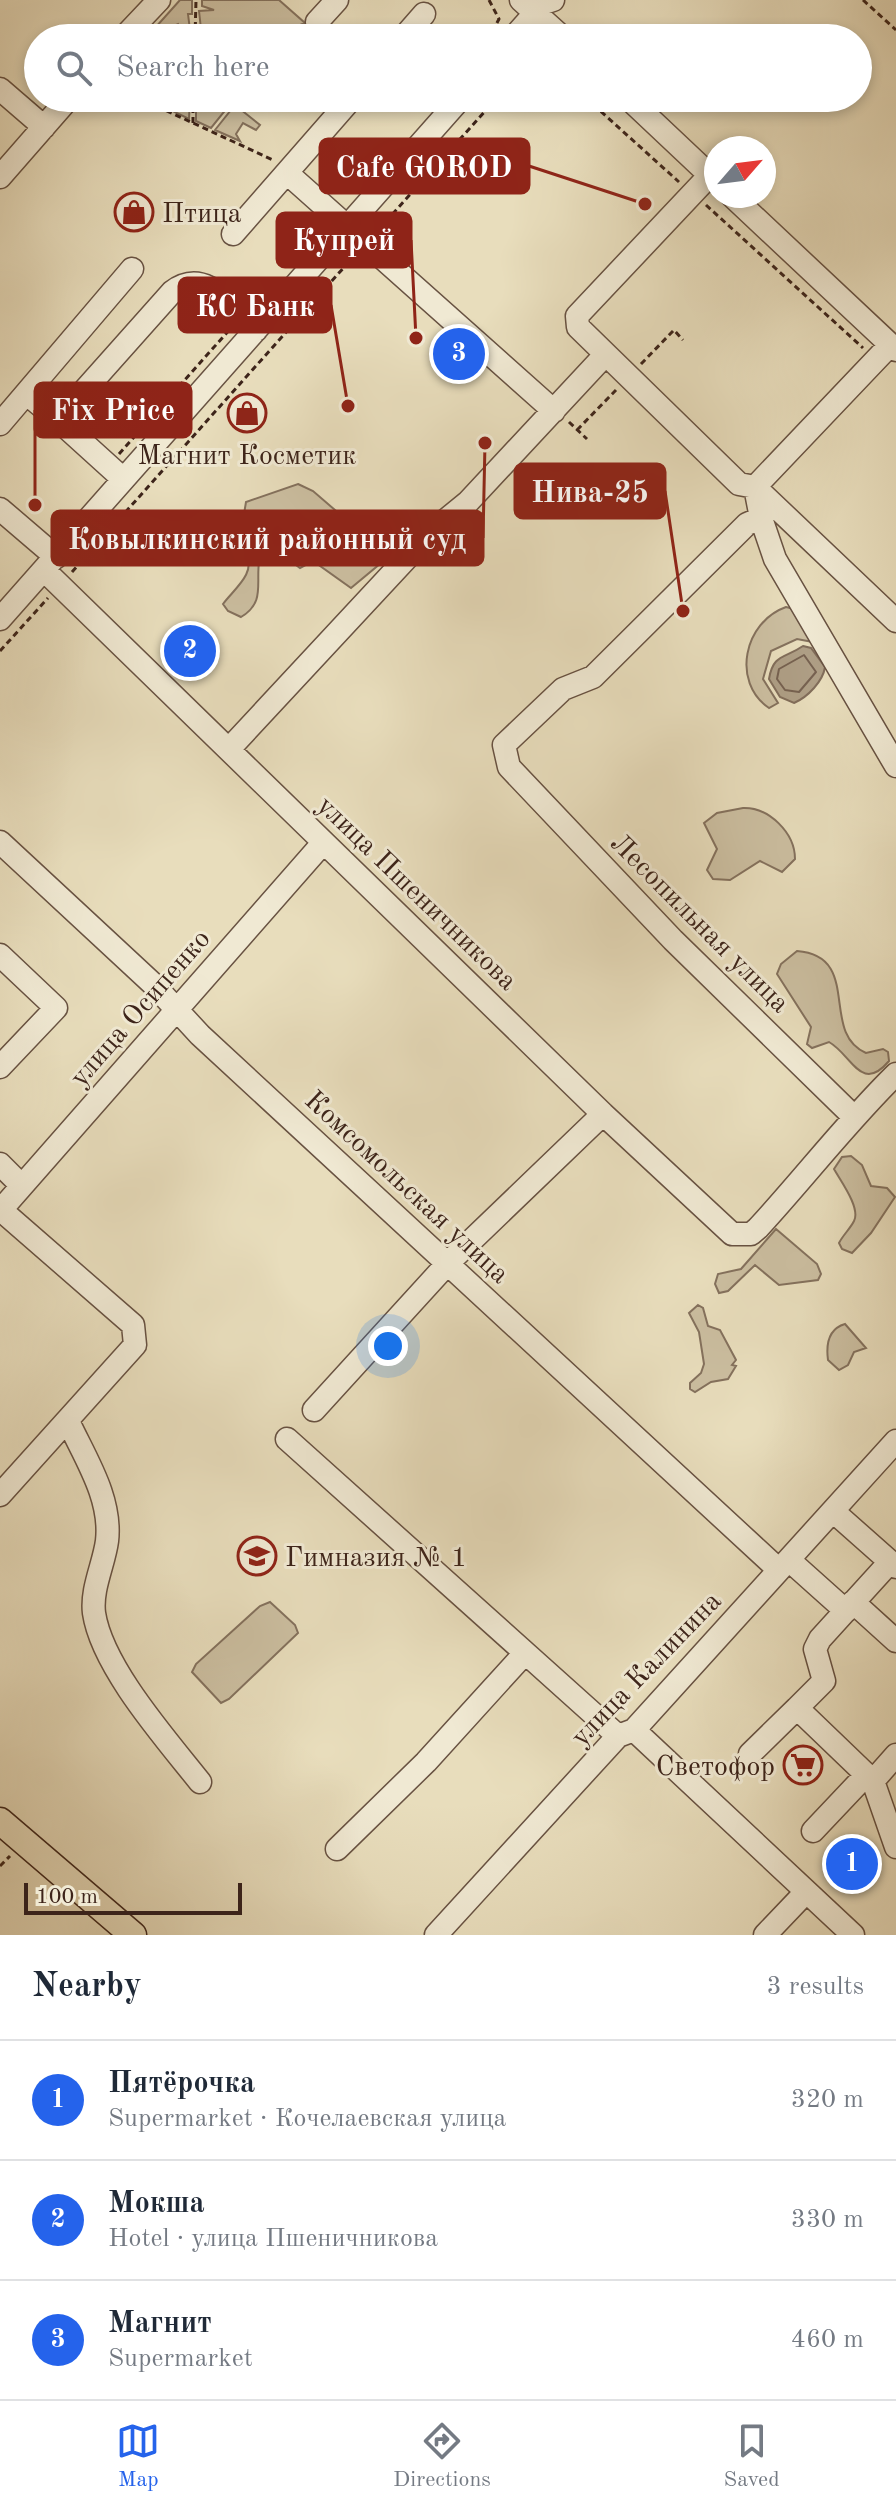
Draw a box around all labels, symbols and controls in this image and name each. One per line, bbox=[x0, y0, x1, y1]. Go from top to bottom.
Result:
search box bbox=[24, 24, 872, 112]
icon: search bbox=[52, 46, 96, 90]
text: Search here bbox=[116, 53, 270, 83]
north arrow bbox=[704, 136, 776, 208]
callout: Cafe GOROD bbox=[320, 139, 529, 193]
text: Cafe GOROD bbox=[336, 154, 512, 184]
shop icon: Птица bbox=[113, 191, 155, 233]
place label: Птица bbox=[162, 201, 242, 229]
callout: Купрей bbox=[277, 213, 411, 267]
text: Купрей bbox=[293, 227, 395, 257]
callout: КС Банк bbox=[179, 278, 331, 332]
text: КС Банк bbox=[195, 293, 315, 323]
pin: 3 bbox=[433, 324, 485, 384]
callout: Fix Price bbox=[35, 383, 191, 437]
shop icon: Магнит Косметик bbox=[226, 392, 268, 434]
text: Fix Price bbox=[51, 397, 175, 427]
place label: Магнит Косметик bbox=[138, 443, 356, 471]
callout: Нива-25 bbox=[515, 464, 665, 518]
text: Нива-25 bbox=[531, 479, 649, 509]
callout: Ковылкинский районный суд bbox=[52, 511, 483, 565]
text: Ковылкинский районный суд bbox=[68, 526, 466, 556]
pin: 2 bbox=[164, 621, 216, 681]
street label: улица Пшеничникова bbox=[311, 792, 521, 997]
street label: Лесопильная улица bbox=[604, 829, 794, 1019]
street label: улица Осипенко bbox=[66, 925, 217, 1093]
street label: Комсомольская улица bbox=[298, 1087, 514, 1290]
your location bbox=[368, 1326, 408, 1366]
school or university icon: Гимназия № 1 bbox=[236, 1535, 278, 1577]
place label: Гимназия № 1 bbox=[285, 1545, 467, 1573]
street label: улица Калинина bbox=[567, 1587, 728, 1753]
supermarket icon: Светофор bbox=[782, 1744, 824, 1786]
place label: Светофор bbox=[656, 1754, 775, 1782]
pin: 1 bbox=[826, 1834, 878, 1894]
scale bar bbox=[24, 1879, 242, 1915]
text: 100 m bbox=[36, 1886, 98, 1908]
text: Nearby bbox=[32, 1970, 142, 2004]
text: 3 results bbox=[766, 1974, 864, 2000]
text: Пятёрочка bbox=[108, 2069, 255, 2099]
text: 1 bbox=[50, 2087, 66, 2113]
text: 320 m bbox=[791, 2087, 864, 2113]
text: Supermarket · Кочелаевская улица bbox=[108, 2106, 506, 2132]
text: Мокша bbox=[108, 2189, 205, 2219]
text: 2 bbox=[50, 2207, 66, 2233]
text: 330 m bbox=[791, 2207, 864, 2233]
text: Hotel · улица Пшеничникова bbox=[108, 2226, 438, 2252]
text: Магнит bbox=[108, 2309, 212, 2339]
text: 3 bbox=[50, 2327, 66, 2353]
text: 460 m bbox=[791, 2327, 864, 2353]
text: Supermarket bbox=[108, 2346, 253, 2372]
tab: Map bbox=[116, 2419, 160, 2494]
tab: Directions bbox=[393, 2419, 491, 2494]
tab: Saved bbox=[724, 2419, 780, 2494]

